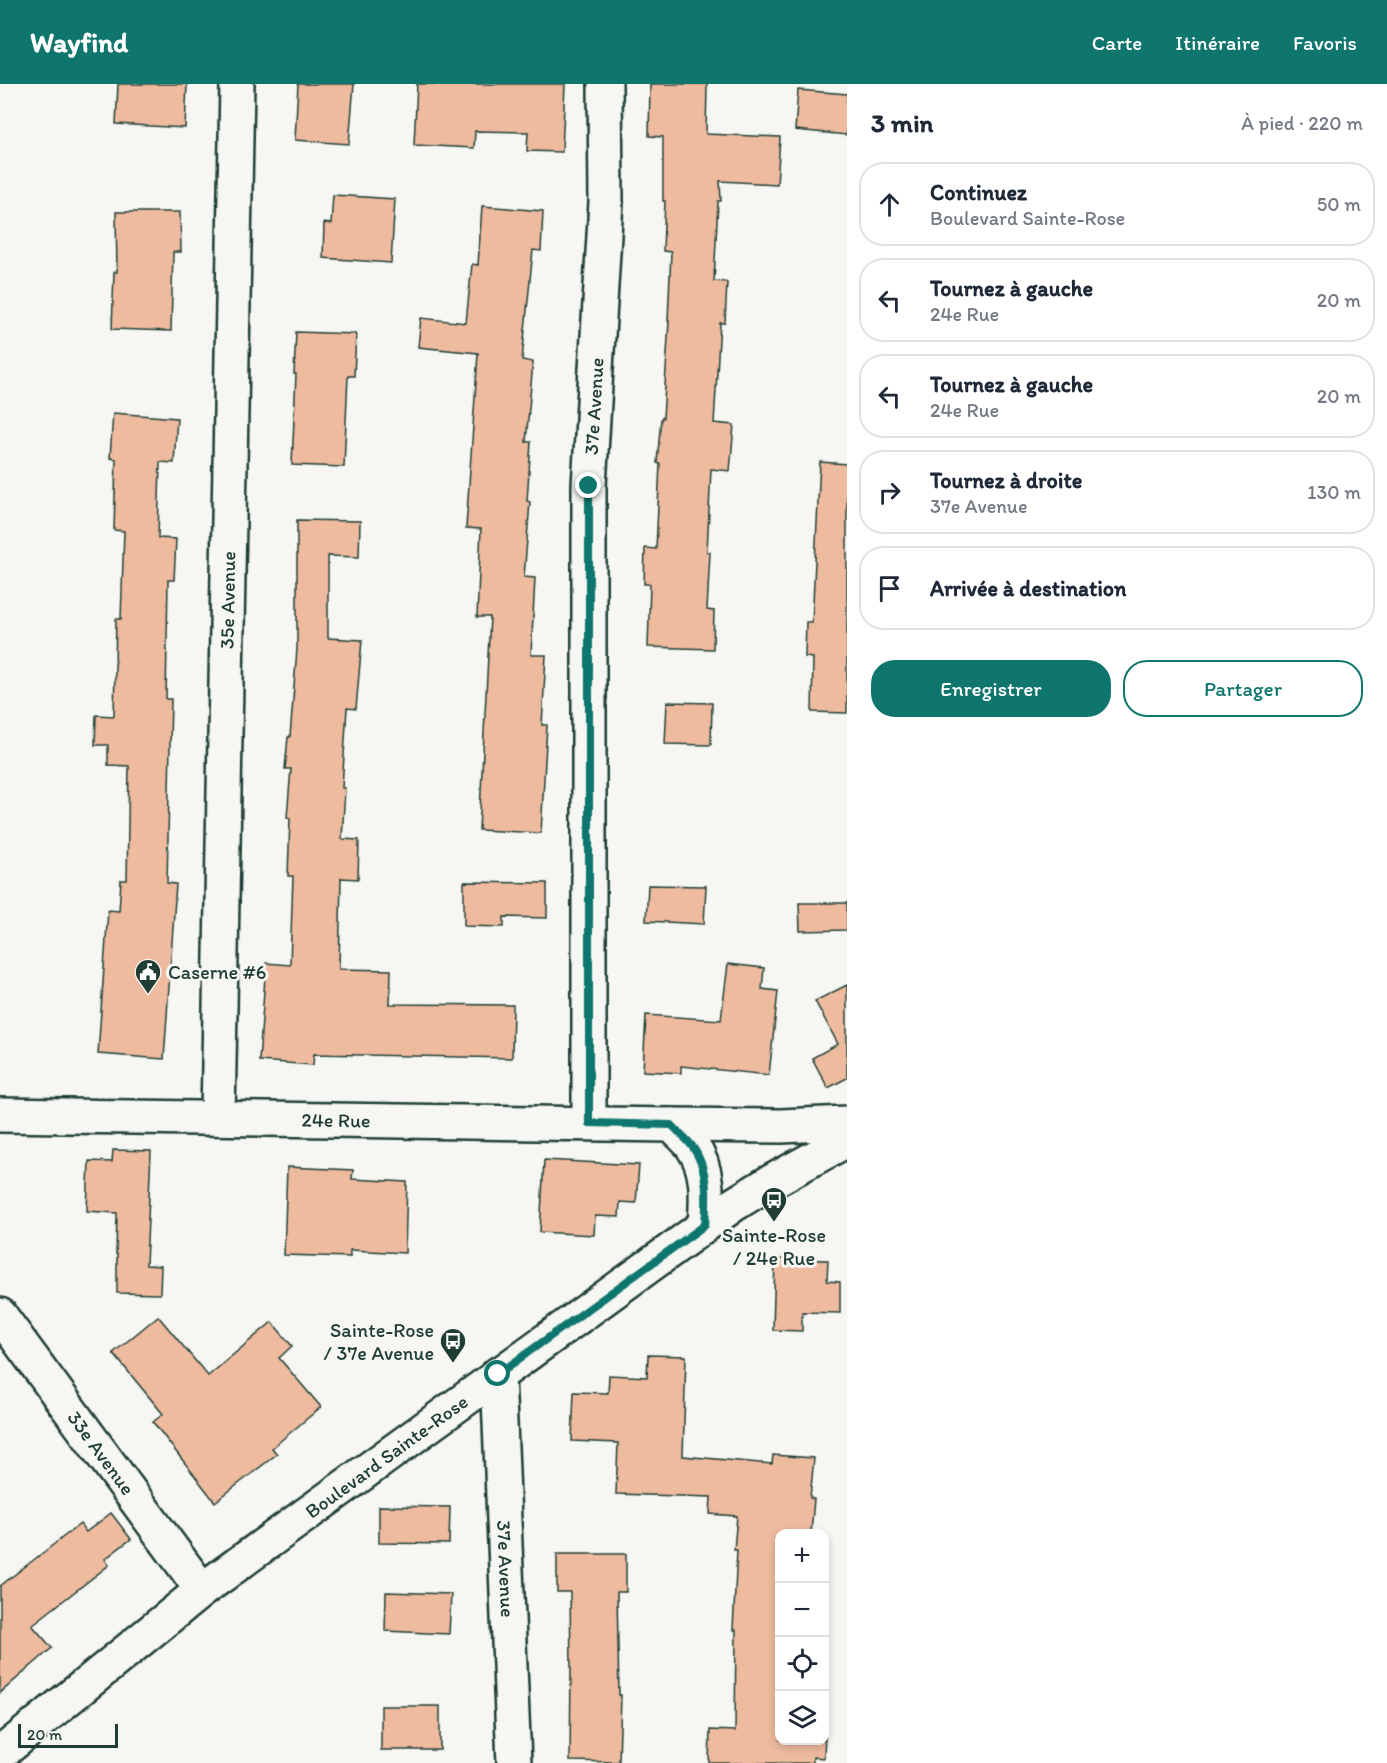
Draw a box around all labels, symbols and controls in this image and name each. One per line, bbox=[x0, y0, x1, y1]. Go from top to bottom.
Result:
text: Wayfind bbox=[30, 25, 128, 59]
text: Carte bbox=[1092, 30, 1142, 55]
text: Itinéraire bbox=[1175, 30, 1260, 55]
text: Favoris bbox=[1293, 30, 1357, 55]
text: 3 min bbox=[871, 107, 933, 139]
text: À pied · 220 m bbox=[1241, 111, 1363, 135]
text: Continuez bbox=[930, 179, 1027, 206]
icon: ahead bbox=[873, 188, 906, 221]
text: 50 m bbox=[1317, 192, 1361, 216]
text: Boulevard Sainte-Rose bbox=[930, 206, 1125, 230]
text: Tournez à gauche bbox=[930, 275, 1093, 302]
icon: left bbox=[873, 284, 906, 317]
text: 20 m bbox=[1317, 288, 1361, 312]
text: 24e Rue bbox=[930, 302, 999, 326]
street label: 37e Avenue bbox=[579, 357, 609, 456]
text: Tournez à gauche bbox=[930, 371, 1093, 398]
icon: left bbox=[873, 380, 906, 413]
text: 20 m bbox=[1317, 384, 1361, 408]
text: 24e Rue bbox=[930, 398, 999, 422]
text: Tournez à droite bbox=[930, 467, 1082, 494]
route end bbox=[575, 472, 601, 498]
icon: right bbox=[873, 476, 906, 509]
text: 130 m bbox=[1307, 480, 1361, 504]
text: 37e Avenue bbox=[930, 494, 1027, 518]
street label: 35e Avenue bbox=[215, 551, 240, 649]
icon: arrive bbox=[873, 572, 906, 605]
text: Arrivée à destination bbox=[930, 575, 1126, 602]
button: Enregistrer bbox=[871, 660, 1111, 717]
button: Partager bbox=[1123, 660, 1363, 717]
public building icon: Caserne #6 bbox=[133, 957, 163, 995]
place label: Caserne #6 bbox=[168, 960, 266, 984]
street label: 24e Rue bbox=[301, 1107, 371, 1133]
bus stop icon: Sainte-Rose / 24e Rue bbox=[759, 1185, 789, 1223]
place label: Sainte-Rose / 24e Rue bbox=[722, 1223, 826, 1270]
place label: Sainte-Rose / 37e Avenue bbox=[324, 1318, 434, 1365]
bus stop icon: Sainte-Rose / 37e Avenue bbox=[438, 1326, 468, 1364]
route start bbox=[484, 1360, 510, 1386]
street label: Boulevard Sainte-Rose bbox=[300, 1389, 473, 1523]
street label: 33e Avenue bbox=[62, 1406, 140, 1500]
street label: 37e Avenue bbox=[492, 1520, 520, 1618]
map controls bbox=[775, 1529, 829, 1745]
button: + bbox=[775, 1529, 829, 1583]
button: − bbox=[775, 1583, 829, 1637]
button: locate bbox=[775, 1637, 829, 1691]
button: layers bbox=[775, 1691, 829, 1745]
scale bar bbox=[18, 1721, 118, 1748]
text: 20 m bbox=[27, 1725, 62, 1744]

